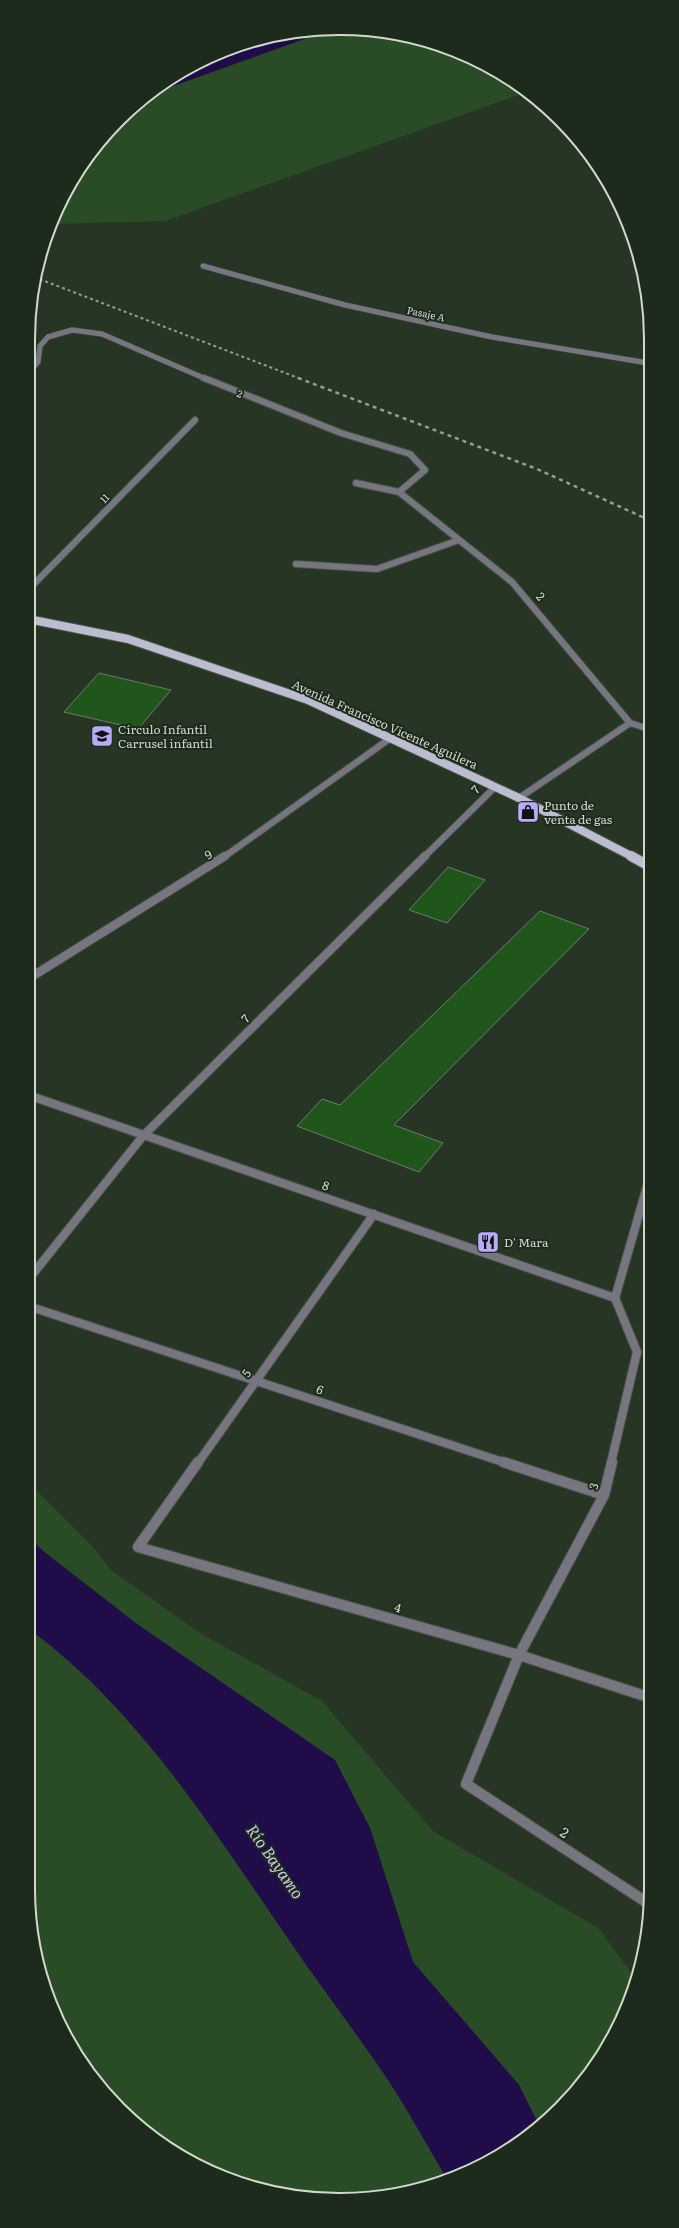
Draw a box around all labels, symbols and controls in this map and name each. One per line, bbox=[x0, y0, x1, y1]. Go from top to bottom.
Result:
street label: Pasaje A bbox=[406, 302, 447, 324]
street label: 2 bbox=[235, 385, 245, 401]
street label: 11 bbox=[96, 490, 112, 506]
street label: 2 bbox=[532, 588, 550, 604]
street label: Avenida Francisco Vicente Aguilera bbox=[289, 675, 481, 773]
place label: Círculo Infantil Carrusel infantil bbox=[118, 720, 213, 752]
school or university icon: Círculo Infantil Carrusel infantil bbox=[89, 723, 115, 749]
street label: 7 bbox=[466, 780, 484, 798]
place label: Punto de venta de gas bbox=[544, 796, 613, 828]
shop icon: Punto de venta de gas bbox=[515, 799, 541, 825]
street label: 9 bbox=[201, 845, 215, 863]
street label: 7 bbox=[236, 1009, 254, 1027]
street label: 8 bbox=[320, 1175, 332, 1195]
restaurant icon: D' Mara bbox=[475, 1229, 501, 1255]
place label: D' Mara bbox=[504, 1233, 549, 1251]
street label: 5 bbox=[237, 1365, 255, 1381]
street label: 6 bbox=[314, 1379, 326, 1399]
street label: 3 bbox=[583, 1480, 603, 1492]
street label: 4 bbox=[392, 1597, 404, 1617]
water label: Río Bayamo bbox=[242, 1819, 310, 1903]
street label: 2 bbox=[557, 1822, 573, 1842]

